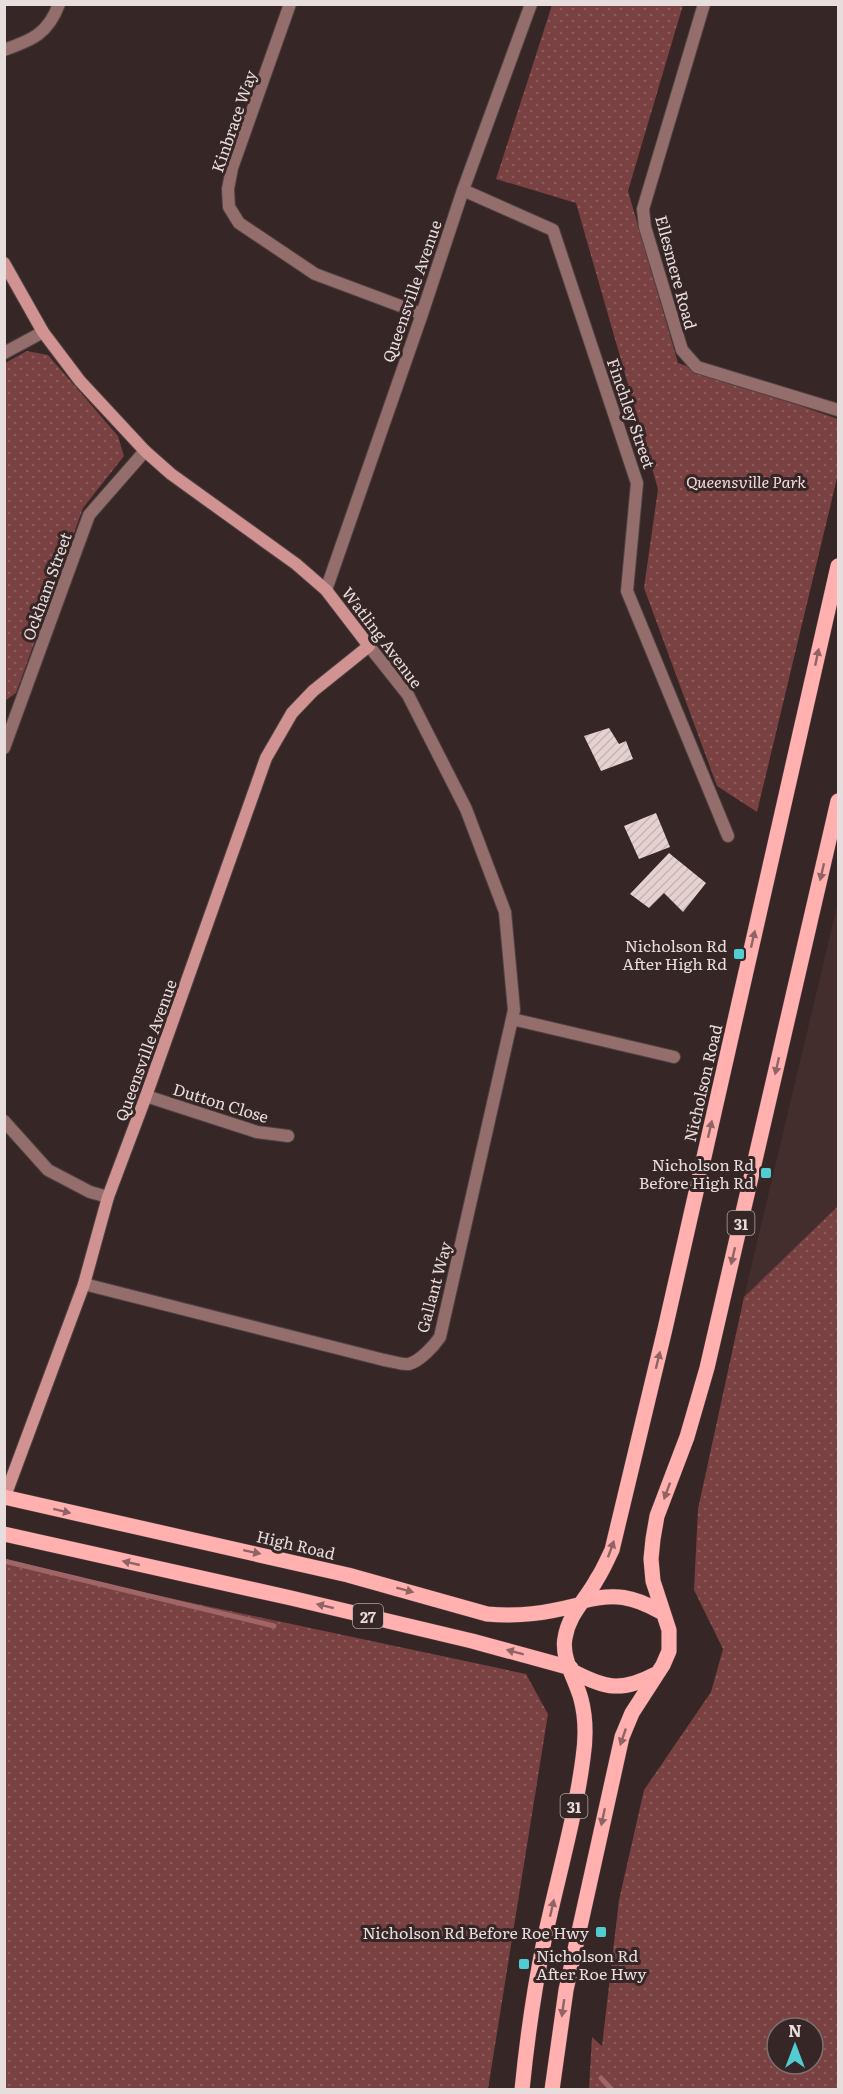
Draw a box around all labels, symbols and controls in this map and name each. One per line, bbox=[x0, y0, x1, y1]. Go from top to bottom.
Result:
street label: Kinbrace Way bbox=[204, 66, 262, 175]
street label: Ellesmere Road bbox=[650, 212, 704, 332]
street label: Queensville Avenue bbox=[375, 217, 447, 365]
street label: Finchley Street bbox=[602, 354, 662, 472]
park label: Queensville Park bbox=[686, 469, 806, 493]
street label: Ockham Street bbox=[15, 528, 77, 643]
street label: Watling Avenue bbox=[337, 581, 429, 693]
one-way arrow bbox=[812, 648, 822, 667]
one-way arrow bbox=[817, 862, 827, 881]
one-way arrow bbox=[749, 930, 759, 948]
place label: Nicholson Rd After High Rd bbox=[622, 933, 727, 975]
marker: Nicholson Rd After High Rd bbox=[732, 947, 746, 961]
street label: Queensville Avenue bbox=[108, 976, 182, 1124]
street label: Nicholson Road bbox=[677, 1022, 727, 1144]
one-way arrow bbox=[771, 1056, 781, 1075]
street label: Dutton Close bbox=[170, 1076, 272, 1128]
one-way arrow bbox=[706, 1120, 716, 1138]
place label: Nicholson Rd Before High Rd bbox=[639, 1152, 754, 1194]
marker: Nicholson Rd Before High Rd bbox=[759, 1166, 773, 1180]
road number: 31 bbox=[728, 1211, 754, 1235]
street label: Gallant Way bbox=[409, 1238, 457, 1335]
one-way arrow bbox=[728, 1246, 738, 1265]
one-way arrow bbox=[653, 1351, 663, 1369]
one-way arrow bbox=[661, 1483, 671, 1501]
one-way arrow bbox=[53, 1506, 71, 1516]
street label: High Road bbox=[254, 1523, 338, 1565]
one-way arrow bbox=[606, 1540, 616, 1558]
one-way arrow bbox=[243, 1548, 262, 1557]
one-way arrow bbox=[121, 1558, 140, 1567]
one-way arrow bbox=[396, 1585, 414, 1595]
one-way arrow bbox=[316, 1600, 334, 1610]
road number: 27 bbox=[353, 1604, 383, 1628]
one-way arrow bbox=[505, 1646, 524, 1656]
one-way arrow bbox=[617, 1728, 627, 1746]
road number: 31 bbox=[560, 1794, 588, 1818]
one-way arrow bbox=[598, 1808, 607, 1827]
one-way arrow bbox=[548, 1898, 557, 1917]
place label: Nicholson Rd Before Roe Hwy bbox=[362, 1920, 590, 1944]
marker: Nicholson Rd Before Roe Hwy bbox=[594, 1925, 608, 1939]
place label: Nicholson Rd After Roe Hwy bbox=[536, 1943, 647, 1985]
marker: Nicholson Rd After Roe Hwy bbox=[517, 1957, 531, 1971]
one-way arrow bbox=[559, 1999, 568, 2018]
north arrow bbox=[765, 2016, 825, 2076]
text: N bbox=[788, 2018, 802, 2042]

